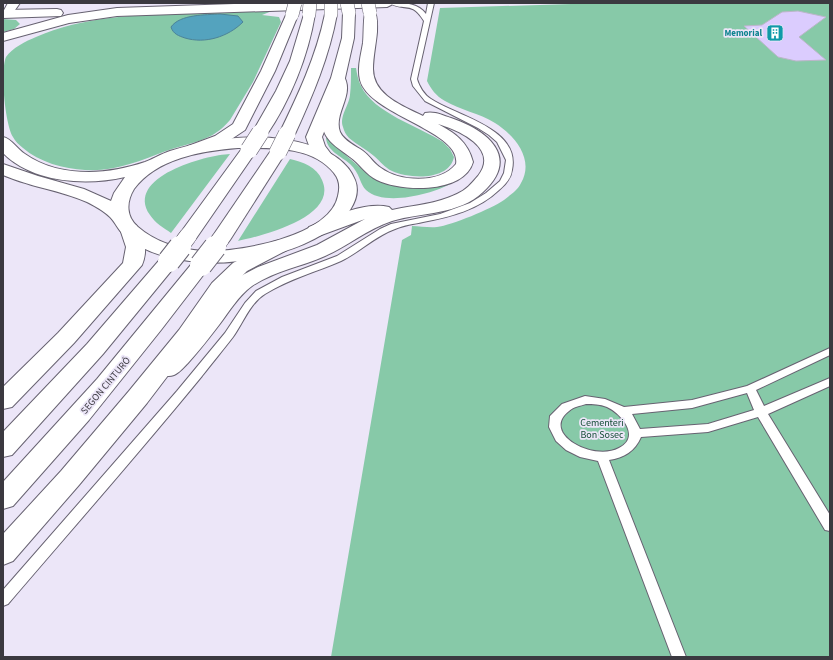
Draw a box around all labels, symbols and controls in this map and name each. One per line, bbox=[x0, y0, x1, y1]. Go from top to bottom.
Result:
building icon: Memorial bbox=[765, 23, 785, 43]
place label: Memorial bbox=[724, 27, 762, 40]
street label: SEGON CINTURÓ bbox=[78, 354, 134, 417]
park label: Cementeri Bon Sosec bbox=[580, 416, 624, 442]

